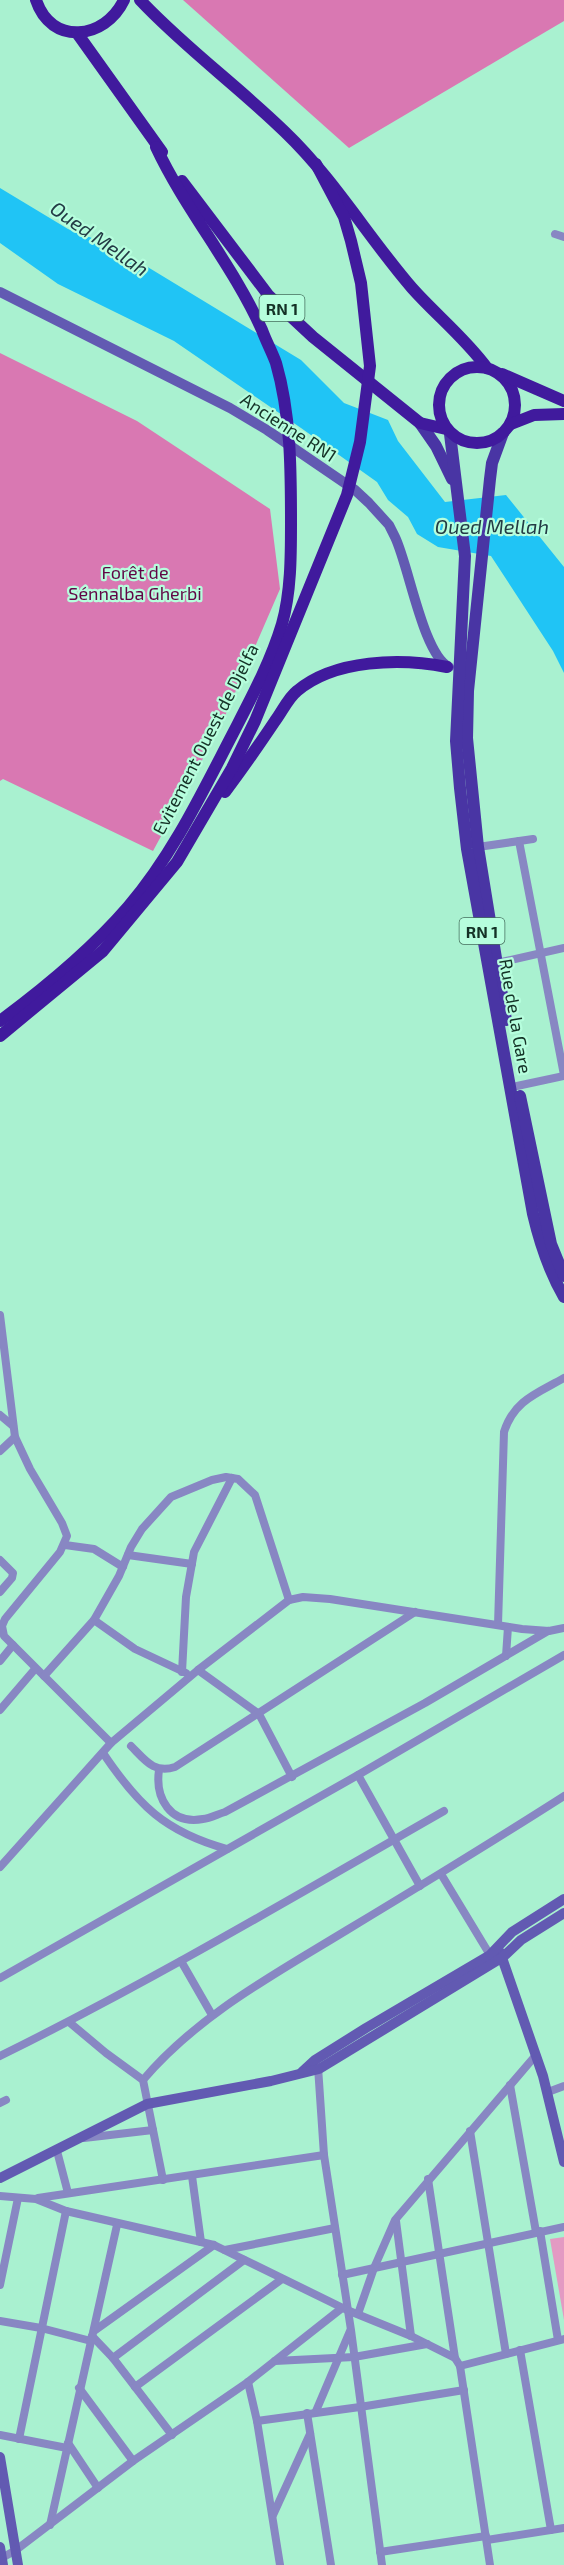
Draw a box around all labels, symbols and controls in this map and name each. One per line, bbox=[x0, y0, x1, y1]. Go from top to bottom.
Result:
water label: Oued Mellah bbox=[46, 195, 154, 281]
road number: RN 1 bbox=[260, 295, 304, 321]
street label: Ancienne RN1 bbox=[237, 388, 341, 466]
water label: Oued Mellah bbox=[435, 514, 549, 538]
park label: Forêt de Sénnalba Gherbi bbox=[68, 561, 202, 604]
street label: Evitement Ouest de Djelfa bbox=[147, 640, 263, 838]
road number: RN 1 bbox=[460, 918, 504, 944]
street label: Rue de la Gare bbox=[495, 957, 537, 1075]

